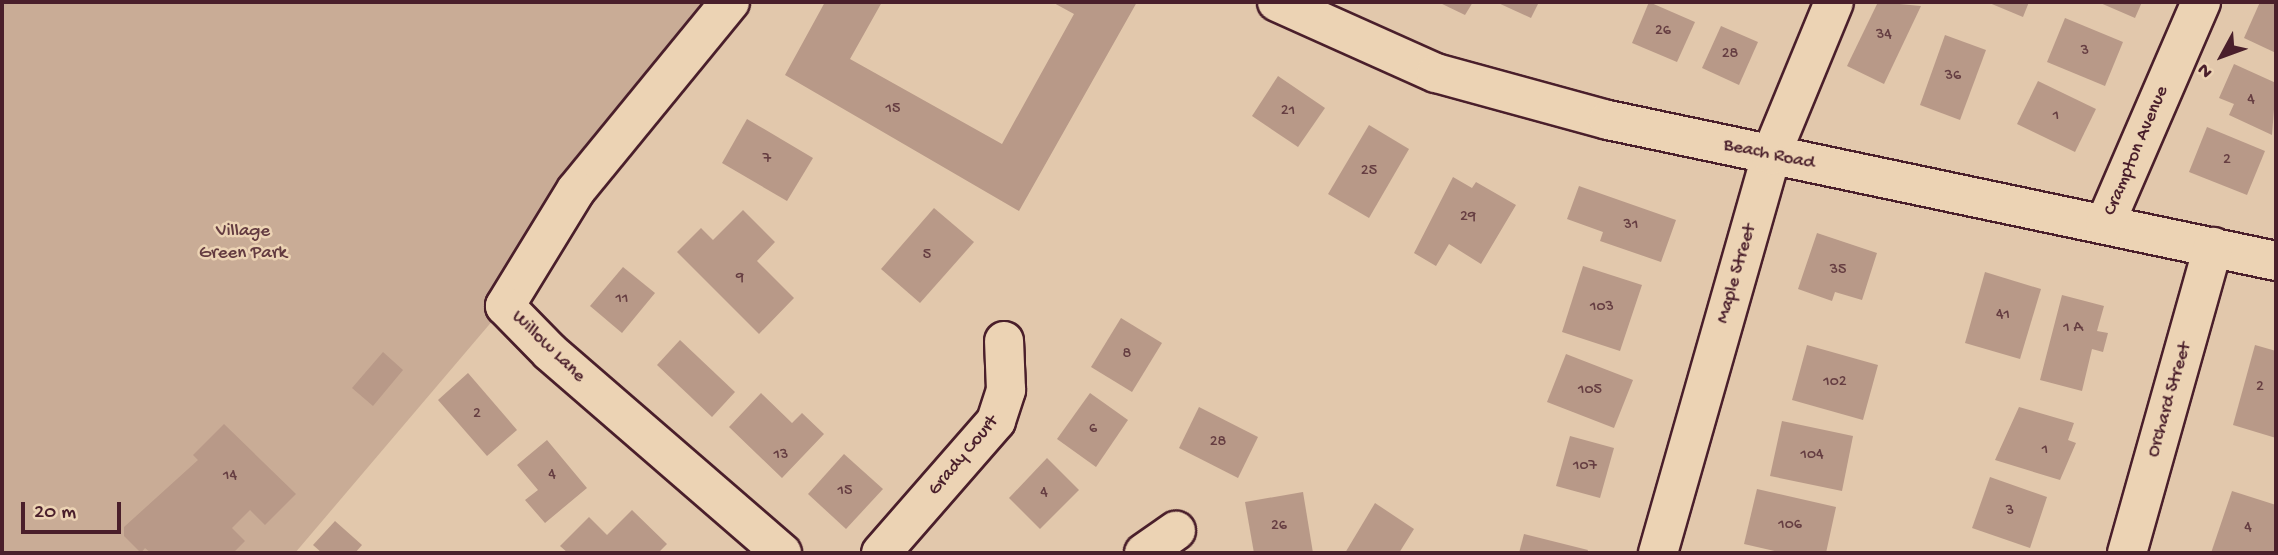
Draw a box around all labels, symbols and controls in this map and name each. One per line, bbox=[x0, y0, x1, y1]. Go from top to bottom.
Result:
north arrow bbox=[2187, 21, 2257, 91]
house number: 26 bbox=[1655, 22, 1671, 42]
house number: 34 bbox=[1876, 26, 1892, 46]
house number: 3 bbox=[2081, 42, 2089, 62]
house number: 28 bbox=[1722, 45, 1738, 65]
text: N bbox=[2193, 58, 2219, 82]
house number: 36 bbox=[1945, 67, 1961, 87]
street label: Crampton Avenue bbox=[2099, 83, 2175, 219]
house number: 4 bbox=[2247, 91, 2255, 111]
house number: 15 bbox=[886, 100, 900, 120]
house number: 21 bbox=[1281, 102, 1295, 122]
house number: 1 bbox=[2053, 107, 2059, 127]
street label: Beach Road bbox=[1721, 134, 1817, 176]
house number: 7 bbox=[763, 150, 771, 170]
house number: 2 bbox=[2223, 151, 2231, 171]
house number: 25 bbox=[1361, 162, 1377, 182]
house number: 29 bbox=[1460, 208, 1476, 228]
house number: 31 bbox=[1624, 216, 1638, 236]
park label: Village Green Park bbox=[199, 221, 287, 265]
street label: Maple Street bbox=[1712, 222, 1762, 326]
house number: 5 bbox=[923, 246, 931, 266]
house number: 35 bbox=[1830, 261, 1846, 281]
house number: 9 bbox=[736, 269, 744, 289]
house number: 11 bbox=[616, 290, 628, 310]
house number: 103 bbox=[1590, 298, 1614, 318]
street label: Willow Lane bbox=[506, 306, 590, 388]
house number: 41 bbox=[1996, 306, 2010, 326]
house number: 1 A bbox=[2063, 319, 2083, 339]
street label: Orchard Street bbox=[2143, 340, 2197, 460]
house number: 8 bbox=[1123, 345, 1131, 365]
house number: 102 bbox=[1823, 373, 1847, 393]
house number: 2 bbox=[2256, 378, 2264, 398]
house number: 105 bbox=[1578, 381, 1602, 401]
house number: 2 bbox=[473, 405, 481, 425]
street label: Grady Court bbox=[924, 411, 1004, 501]
house number: 6 bbox=[1089, 420, 1097, 440]
house number: 28 bbox=[1210, 433, 1226, 453]
house number: 1 bbox=[2042, 441, 2048, 461]
house number: 13 bbox=[774, 446, 788, 466]
house number: 104 bbox=[1800, 446, 1824, 466]
house number: 107 bbox=[1573, 457, 1597, 477]
house number: 4 bbox=[548, 466, 556, 486]
house number: 14 bbox=[223, 467, 237, 487]
house number: 15 bbox=[838, 482, 852, 502]
house number: 4 bbox=[1040, 484, 1048, 504]
scale bar bbox=[24, 489, 124, 532]
text: 20 m bbox=[34, 501, 76, 526]
house number: 3 bbox=[2006, 502, 2014, 522]
house number: 106 bbox=[1778, 516, 1802, 536]
house number: 26 bbox=[1271, 517, 1287, 537]
house number: 4 bbox=[2244, 519, 2252, 539]

